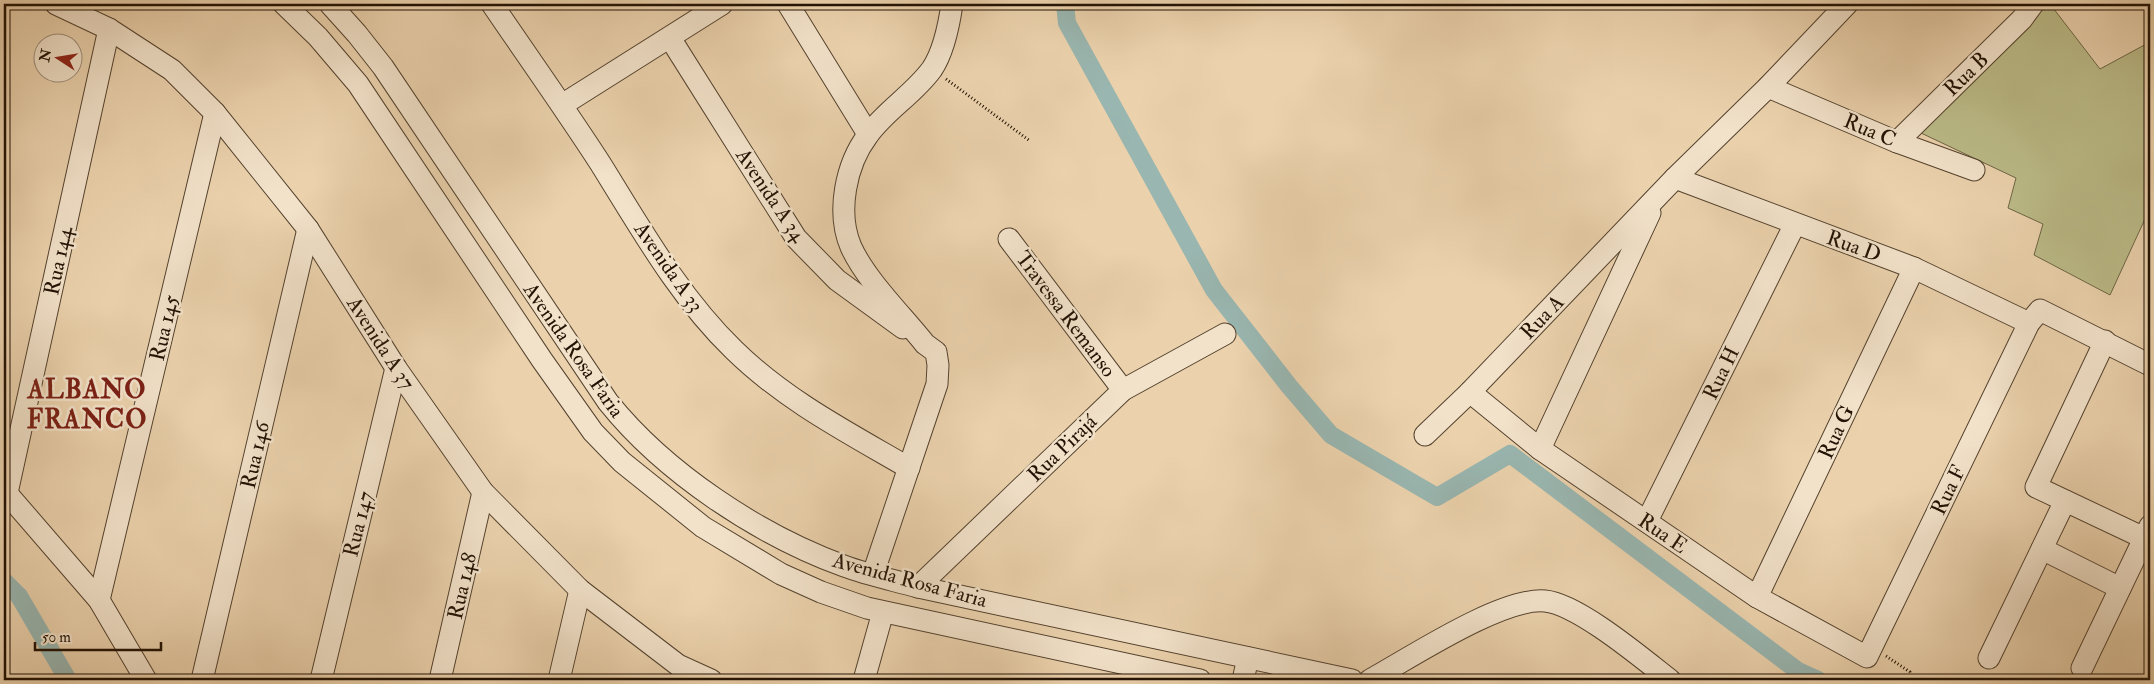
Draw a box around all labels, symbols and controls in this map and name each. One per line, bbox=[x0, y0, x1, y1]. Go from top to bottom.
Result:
north arrow bbox=[32, 32, 82, 82]
street label: Rua B bbox=[1938, 46, 1995, 102]
text: N bbox=[36, 47, 55, 64]
street label: Rua C bbox=[1840, 107, 1900, 153]
street label: Avenida A 34 bbox=[729, 142, 813, 249]
street label: Avenida A 33 bbox=[627, 216, 709, 318]
street label: Rua 144 bbox=[38, 223, 79, 298]
street label: Rua D bbox=[1823, 224, 1885, 269]
street label: Travessa Remanso bbox=[1009, 246, 1122, 383]
street label: Avenida Rosa Faria bbox=[516, 277, 630, 423]
street label: Rua A bbox=[1515, 289, 1570, 345]
street label: Avenida A 37 bbox=[340, 291, 421, 395]
street label: Rua 145 bbox=[144, 292, 185, 364]
street label: Rua H bbox=[1697, 342, 1746, 404]
district label: ALBANO FRANCO bbox=[26, 374, 147, 436]
street label: Rua G bbox=[1812, 401, 1861, 463]
street label: Rua Pirajá bbox=[1022, 408, 1103, 488]
street label: Rua 146 bbox=[235, 418, 277, 491]
street label: Rua F bbox=[1925, 461, 1972, 519]
street label: Rua 147 bbox=[337, 488, 380, 560]
street label: Rua E bbox=[1633, 507, 1693, 560]
street label: Avenida Rosa Faria bbox=[829, 547, 990, 614]
street label: Rua 148 bbox=[442, 550, 483, 622]
scale bar bbox=[35, 619, 161, 651]
text: 50 m bbox=[42, 628, 71, 647]

